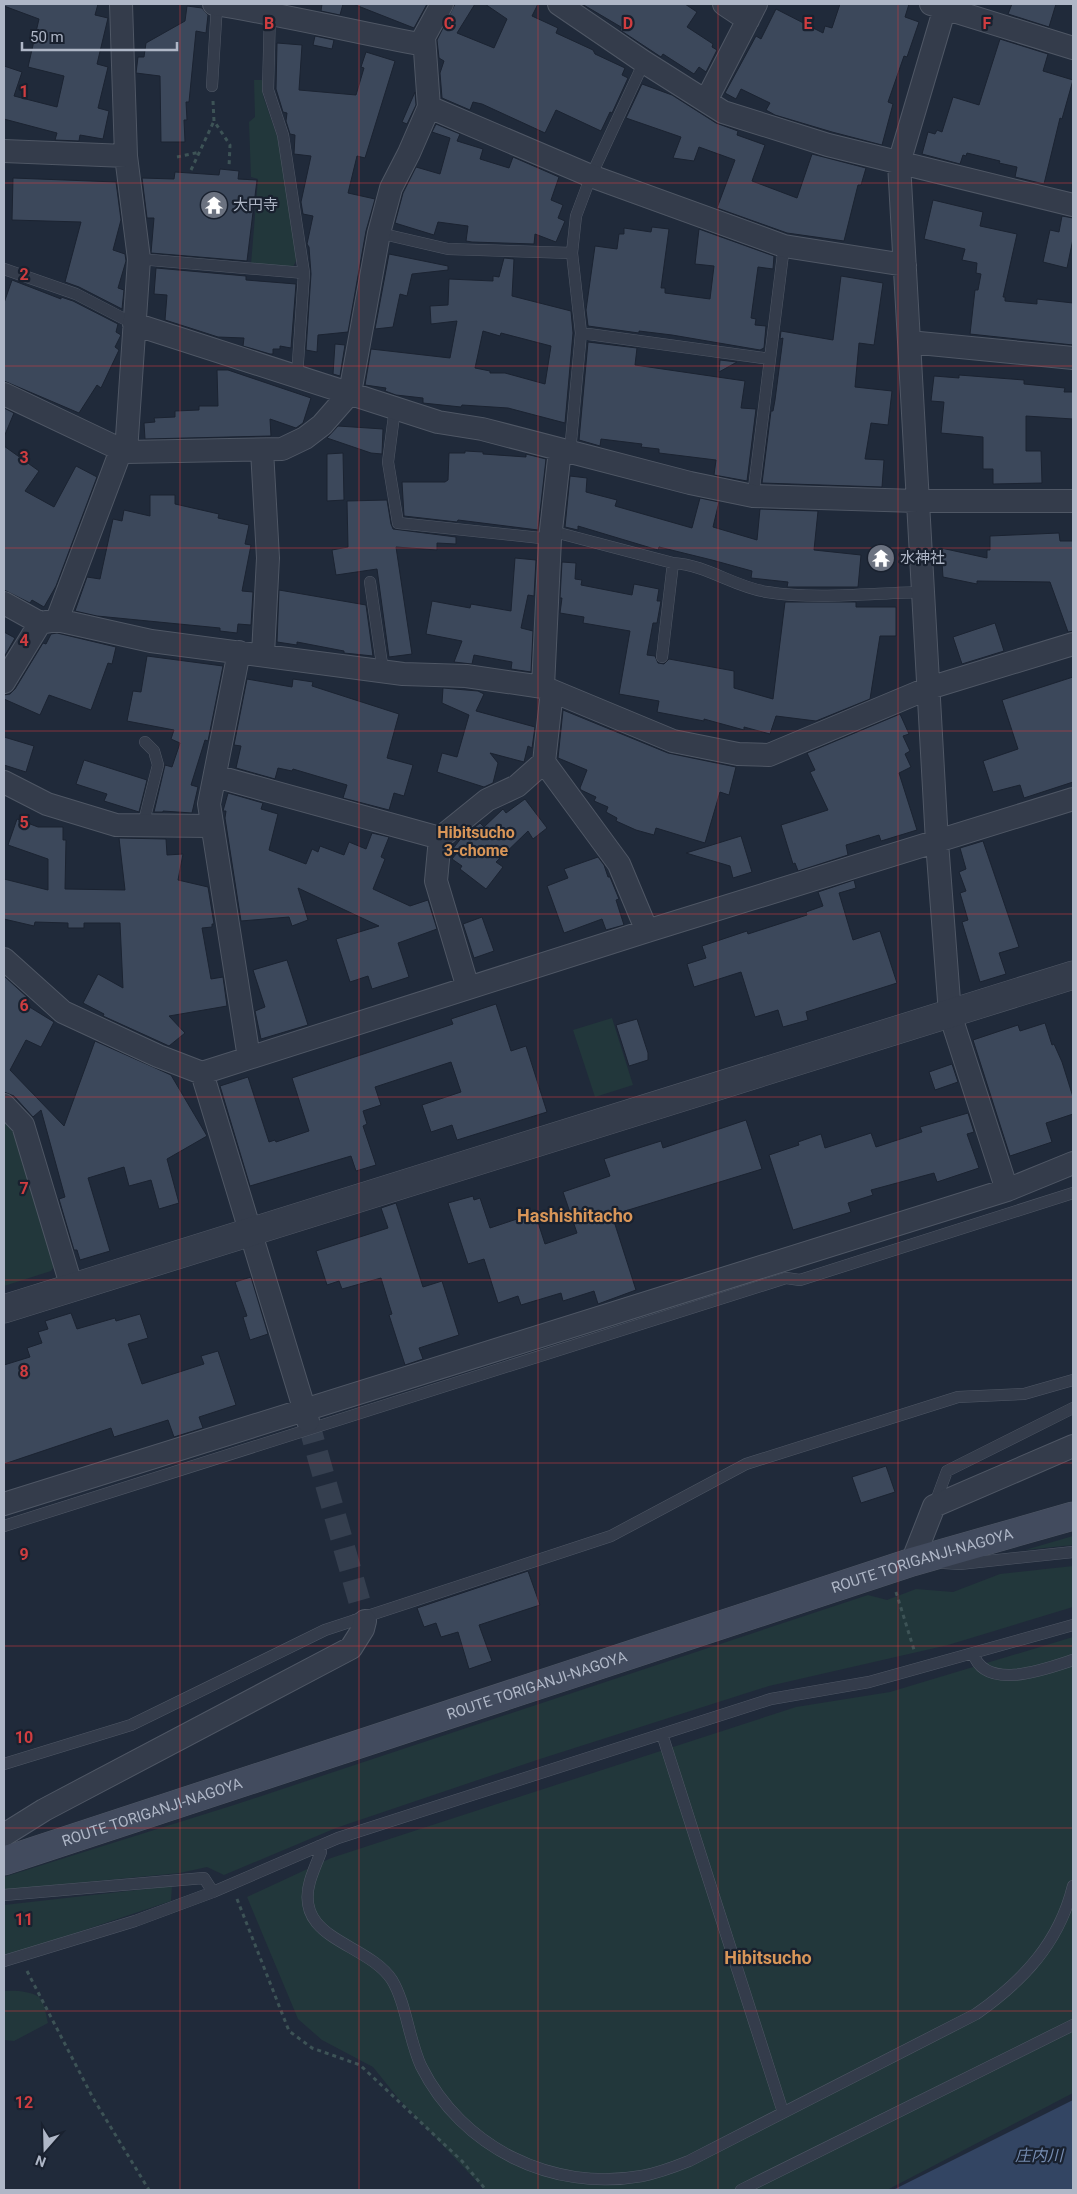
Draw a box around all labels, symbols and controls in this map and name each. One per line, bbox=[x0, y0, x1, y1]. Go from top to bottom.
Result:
text: B bbox=[264, 14, 274, 33]
text: C bbox=[444, 14, 454, 33]
text: D bbox=[623, 14, 633, 33]
text: E bbox=[804, 14, 813, 33]
text: F bbox=[983, 14, 992, 33]
scale bar bbox=[22, 20, 178, 52]
text: 50 m bbox=[30, 28, 64, 46]
text: 1 bbox=[19, 82, 29, 101]
temple icon: 大円寺 bbox=[199, 190, 229, 220]
place label: 大円寺 bbox=[233, 196, 278, 214]
text: 2 bbox=[19, 265, 29, 284]
text: 3 bbox=[19, 448, 29, 467]
temple icon: 水神社 bbox=[866, 543, 896, 573]
place label: 水神社 bbox=[900, 549, 945, 567]
text: 4 bbox=[19, 631, 29, 650]
text: 5 bbox=[19, 813, 29, 832]
district label: Hibitsucho 3-chome bbox=[437, 823, 515, 860]
text: 6 bbox=[19, 996, 29, 1015]
text: 7 bbox=[19, 1179, 29, 1198]
district label: Hashishitacho bbox=[517, 1205, 633, 1226]
text: 8 bbox=[19, 1362, 29, 1381]
street label: ROUTE TORIGANJI-NAGOYA bbox=[829, 1525, 1015, 1597]
text: 9 bbox=[19, 1545, 29, 1564]
street label: ROUTE TORIGANJI-NAGOYA bbox=[444, 1647, 630, 1724]
text: 10 bbox=[15, 1728, 33, 1747]
street label: ROUTE TORIGANJI-NAGOYA bbox=[60, 1774, 245, 1850]
text: 11 bbox=[15, 1910, 33, 1929]
district label: Hibitsucho bbox=[724, 1947, 812, 1968]
text: 12 bbox=[15, 2093, 33, 2112]
north arrow bbox=[20, 2124, 70, 2174]
water label: 庄内川 bbox=[1015, 2146, 1065, 2165]
text: N bbox=[33, 2152, 48, 2170]

